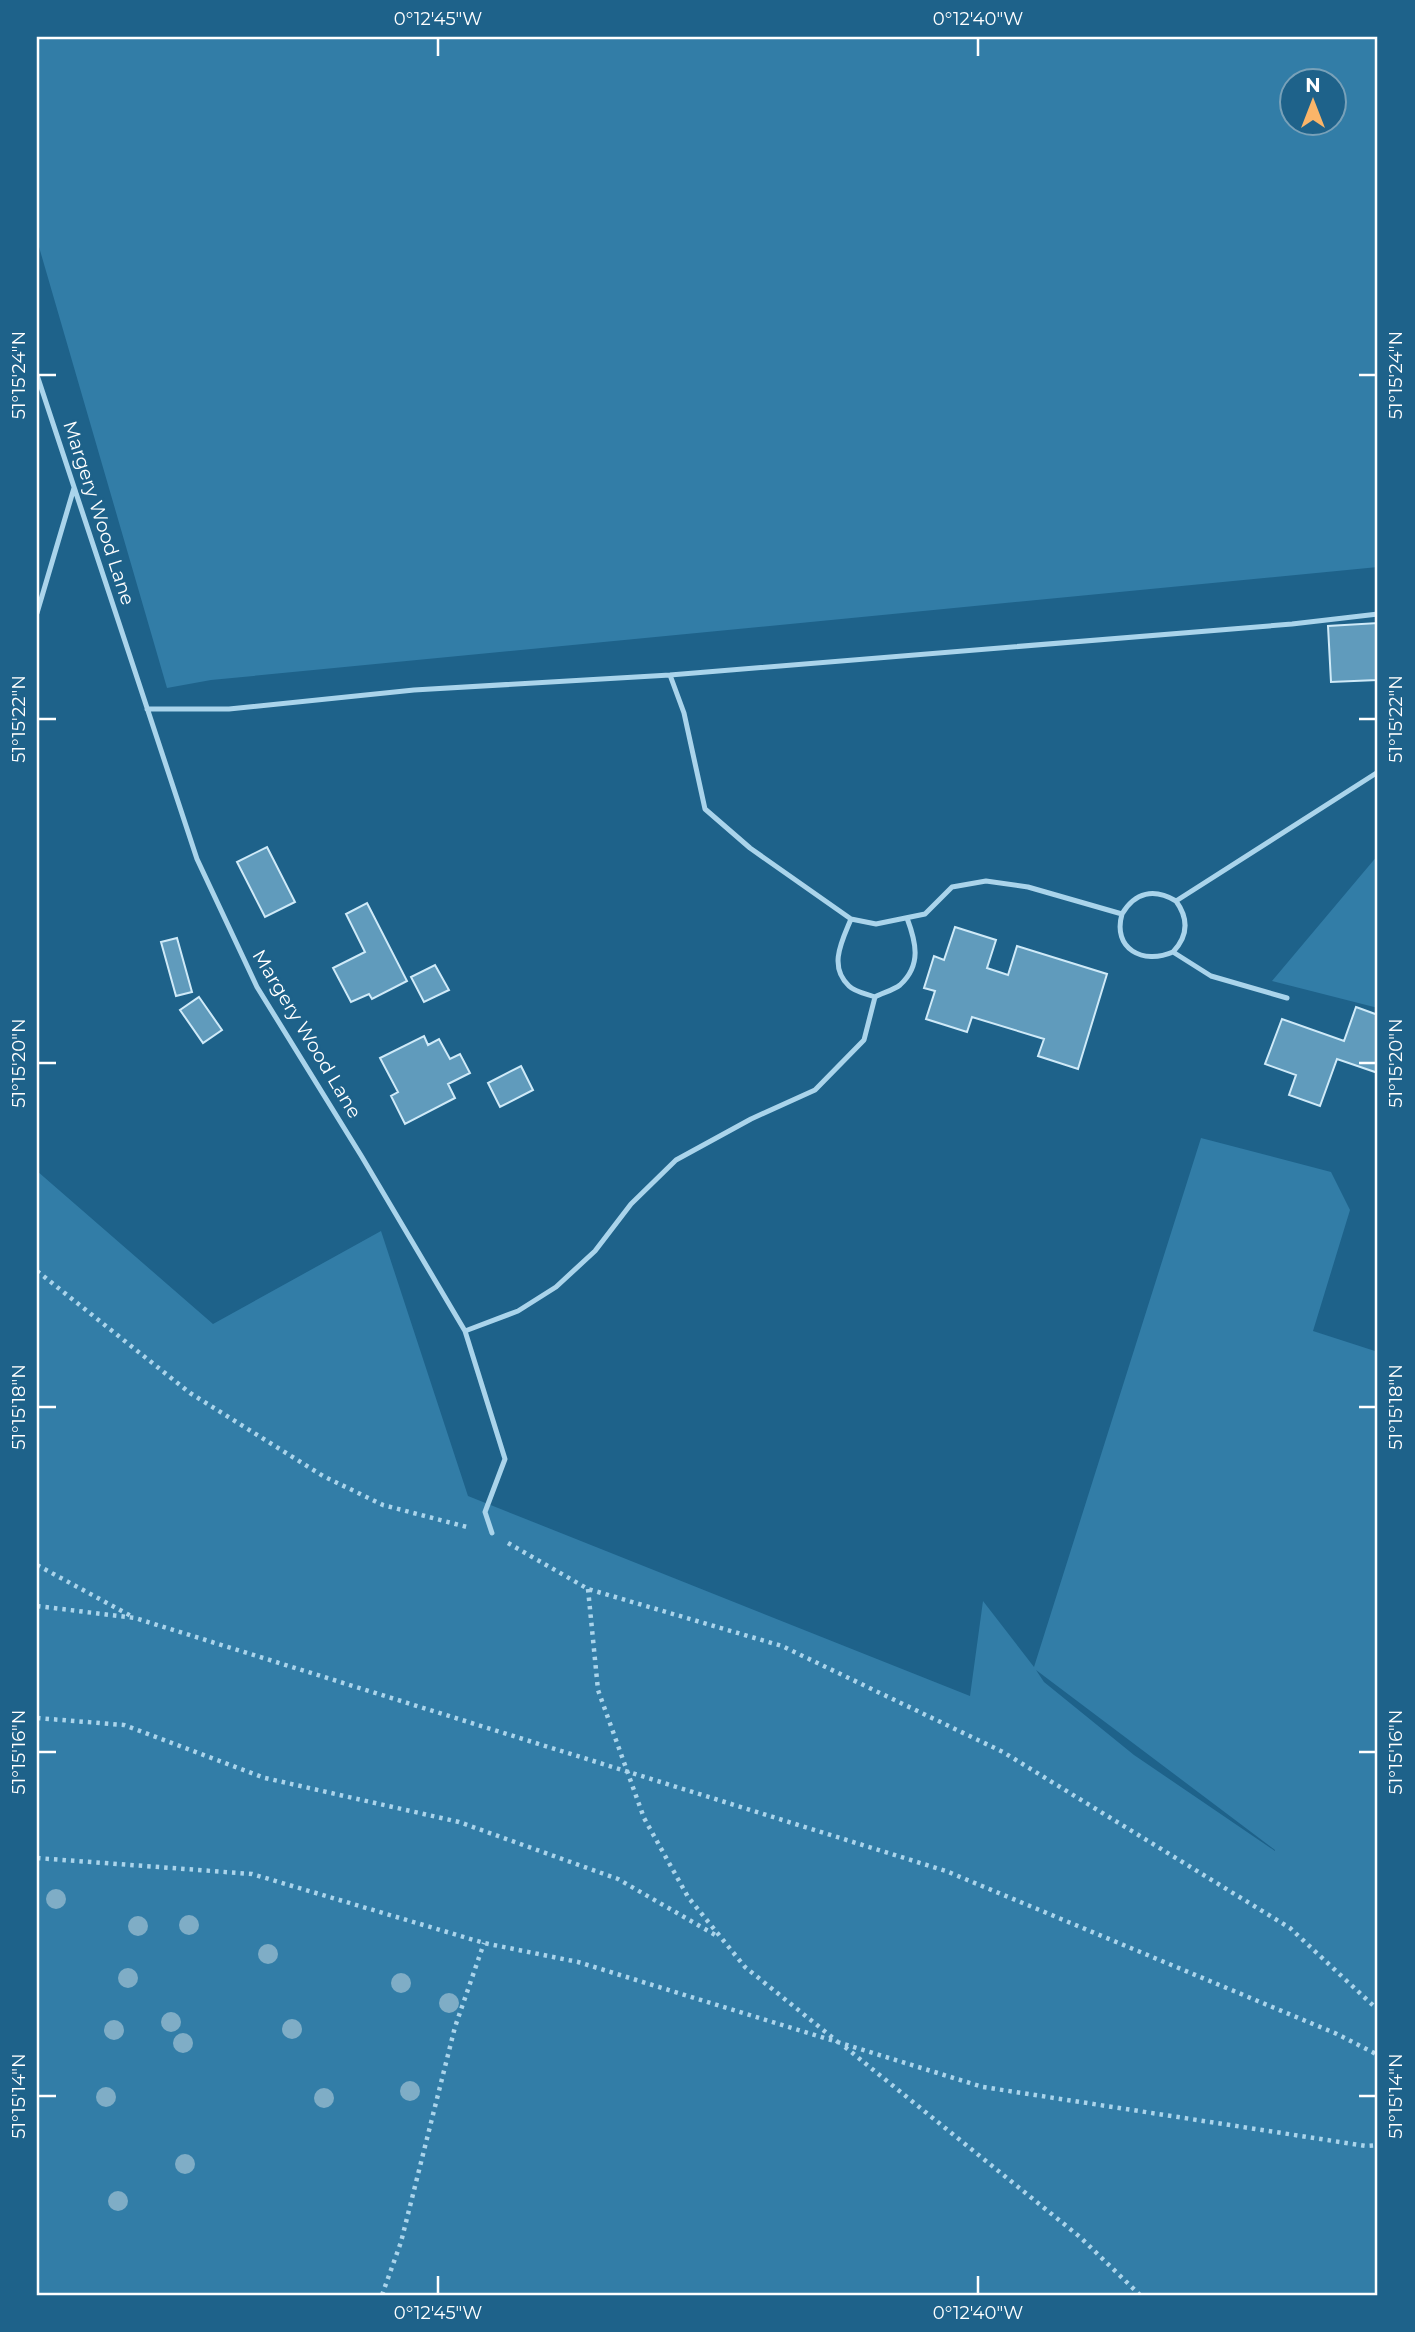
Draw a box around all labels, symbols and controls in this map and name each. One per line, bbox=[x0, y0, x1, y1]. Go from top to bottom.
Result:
text: 0°12'45"W bbox=[394, 8, 482, 30]
text: 0°12'40"W bbox=[933, 8, 1023, 30]
north arrow bbox=[1278, 66, 1348, 136]
text: N bbox=[1305, 74, 1321, 97]
text: 51°15'24"N bbox=[8, 331, 30, 419]
text: 51°15'24"N bbox=[1385, 331, 1407, 419]
street label: Margery Wood Lane bbox=[58, 418, 140, 608]
text: 51°15'22"N bbox=[8, 675, 30, 763]
text: 51°15'22"N bbox=[1385, 675, 1407, 763]
street label: Margery Wood Lane bbox=[248, 946, 366, 1122]
text: 51°15'20"N bbox=[8, 1018, 30, 1108]
text: 51°15'20"N bbox=[1385, 1018, 1407, 1108]
text: 51°15'18"N bbox=[8, 1364, 30, 1450]
text: 51°15'18"N bbox=[1385, 1364, 1407, 1450]
text: 51°15'16"N bbox=[8, 1710, 30, 1794]
text: 51°15'16"N bbox=[1385, 1710, 1407, 1794]
text: 51°15'14"N bbox=[8, 2053, 30, 2139]
text: 51°15'14"N bbox=[1385, 2053, 1407, 2139]
text: 0°12'45"W bbox=[394, 2302, 482, 2324]
text: 0°12'40"W bbox=[933, 2302, 1023, 2324]

